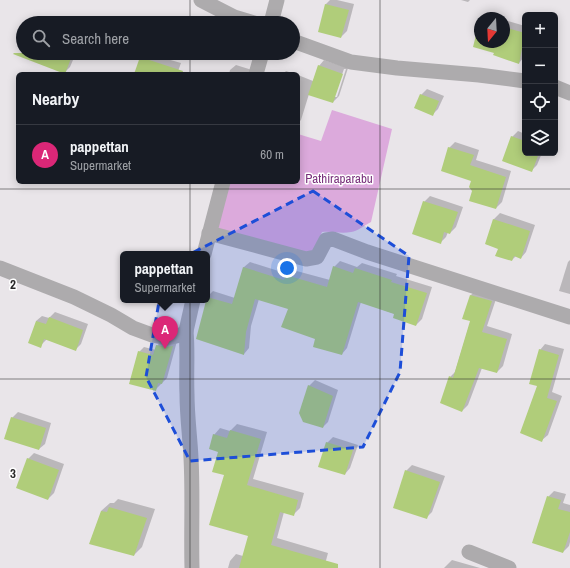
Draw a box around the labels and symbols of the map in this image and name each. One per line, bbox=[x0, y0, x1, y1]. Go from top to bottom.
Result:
north arrow bbox=[474, 12, 510, 48]
park label: Pathiraparabu bbox=[305, 170, 373, 187]
your location bbox=[277, 258, 297, 278]
text: 2 bbox=[10, 276, 16, 293]
pin: A bbox=[152, 316, 178, 349]
text: 3 bbox=[10, 465, 16, 482]

